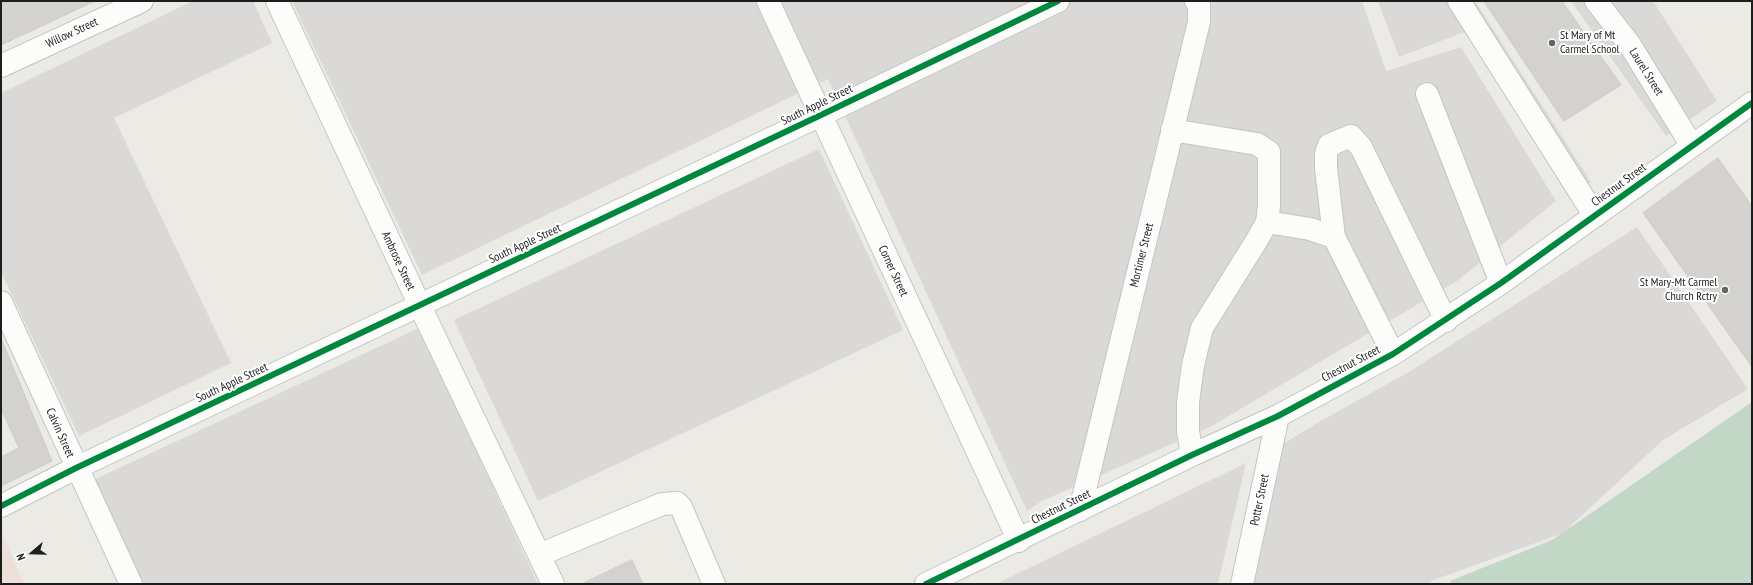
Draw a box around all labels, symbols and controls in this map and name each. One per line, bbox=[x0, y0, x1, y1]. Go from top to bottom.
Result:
street label: Willow Street bbox=[44, 15, 100, 51]
place label: St Mary of Mt Carmel School bbox=[1560, 29, 1619, 57]
marker: St Mary of Mt Carmel School bbox=[1547, 38, 1557, 48]
street label: Laurel Street bbox=[1626, 46, 1666, 98]
street label: South Apple Street bbox=[779, 81, 855, 129]
street label: Chestnut Street bbox=[1589, 160, 1649, 210]
street label: South Apple Street bbox=[487, 221, 563, 267]
street label: Mortimer Street bbox=[1127, 221, 1157, 289]
street label: Ambrose Street bbox=[378, 229, 418, 293]
street label: Corner Street bbox=[875, 243, 911, 299]
place label: St Mary-Mt Carmel Church Rctry bbox=[1640, 276, 1717, 304]
marker: St Mary-Mt Carmel Church Rctry bbox=[1720, 285, 1730, 295]
street label: Chestnut Street bbox=[1319, 343, 1383, 385]
street label: South Apple Street bbox=[194, 360, 270, 406]
street label: Calvin Street bbox=[43, 406, 77, 460]
street label: Potter Street bbox=[1248, 473, 1272, 527]
street label: Chestnut Street bbox=[1029, 486, 1093, 528]
north arrow bbox=[12, 533, 52, 573]
text: N bbox=[13, 552, 28, 562]

